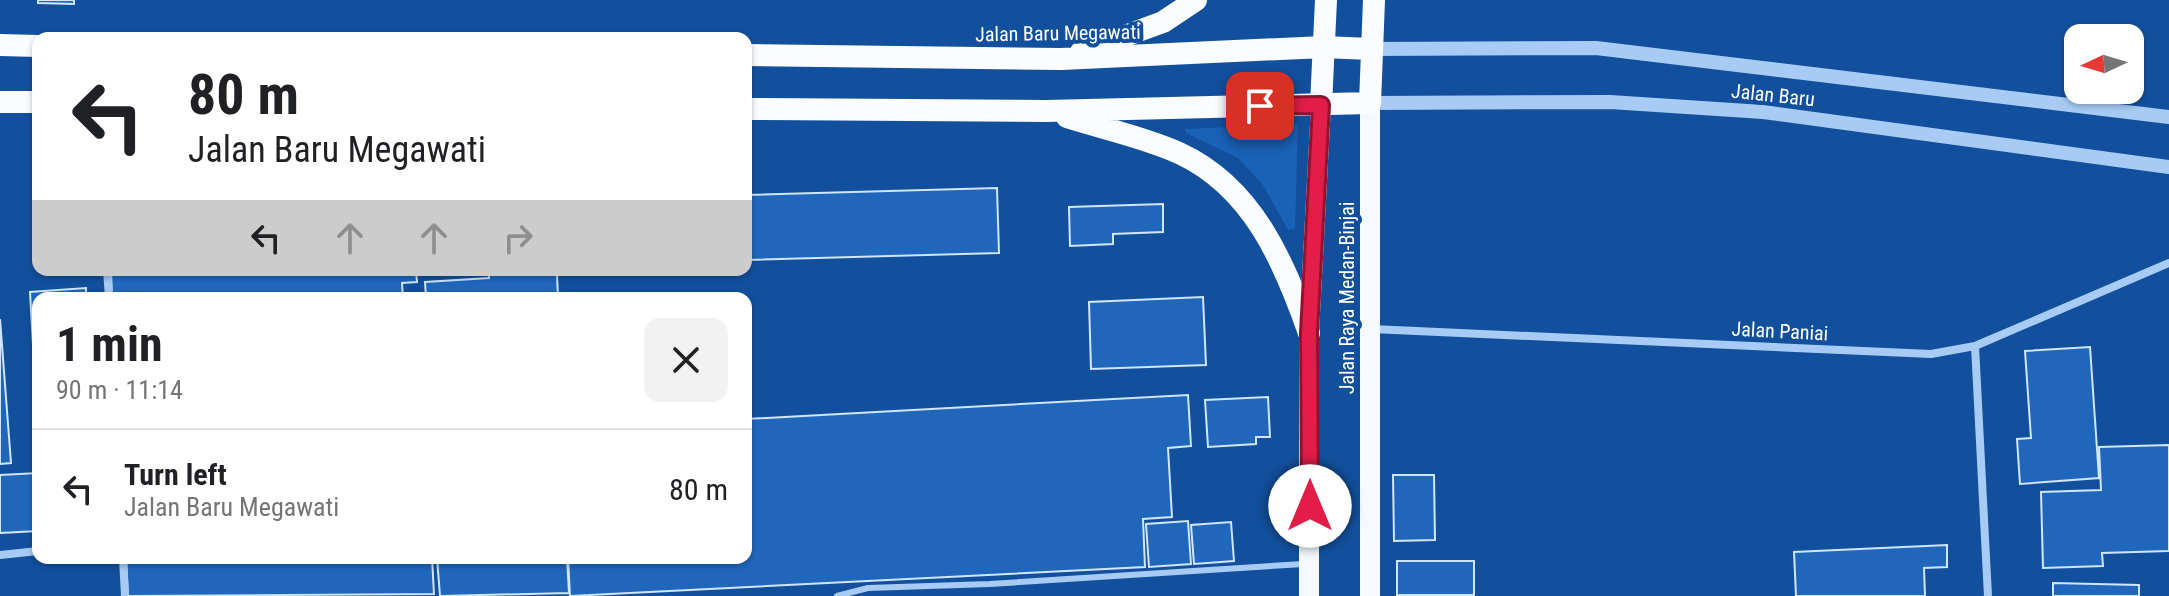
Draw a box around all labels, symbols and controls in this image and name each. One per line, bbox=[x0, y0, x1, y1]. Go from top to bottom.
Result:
street label: Jalan Baru Megawati bbox=[975, 20, 1141, 46]
north arrow bbox=[2064, 24, 2144, 104]
map controls bbox=[2064, 24, 2144, 104]
text: 80 m bbox=[188, 62, 299, 128]
icon: left bbox=[56, 64, 160, 168]
pin bbox=[1226, 72, 1294, 140]
street label: Jalan Baru bbox=[1730, 79, 1816, 111]
icon: arrive bbox=[1238, 84, 1282, 128]
text: Jalan Baru Megawati bbox=[188, 129, 486, 171]
street label: Jalan Raya Medan-Binjai bbox=[1335, 202, 1359, 394]
icon: left bbox=[244, 216, 288, 260]
icon: ahead bbox=[328, 216, 372, 260]
icon: ahead bbox=[412, 216, 456, 260]
icon: right bbox=[496, 216, 540, 260]
text: 1 min bbox=[56, 316, 163, 373]
street label: Jalan Paniai bbox=[1731, 316, 1829, 346]
button: close bbox=[644, 318, 728, 402]
text: 90 m · 11:14 bbox=[56, 375, 183, 405]
text: Turn left bbox=[124, 457, 227, 492]
position arrow bbox=[1268, 464, 1352, 548]
icon: left bbox=[56, 467, 100, 511]
text: 80 m bbox=[669, 472, 728, 507]
text: Jalan Baru Megawati bbox=[124, 492, 339, 522]

